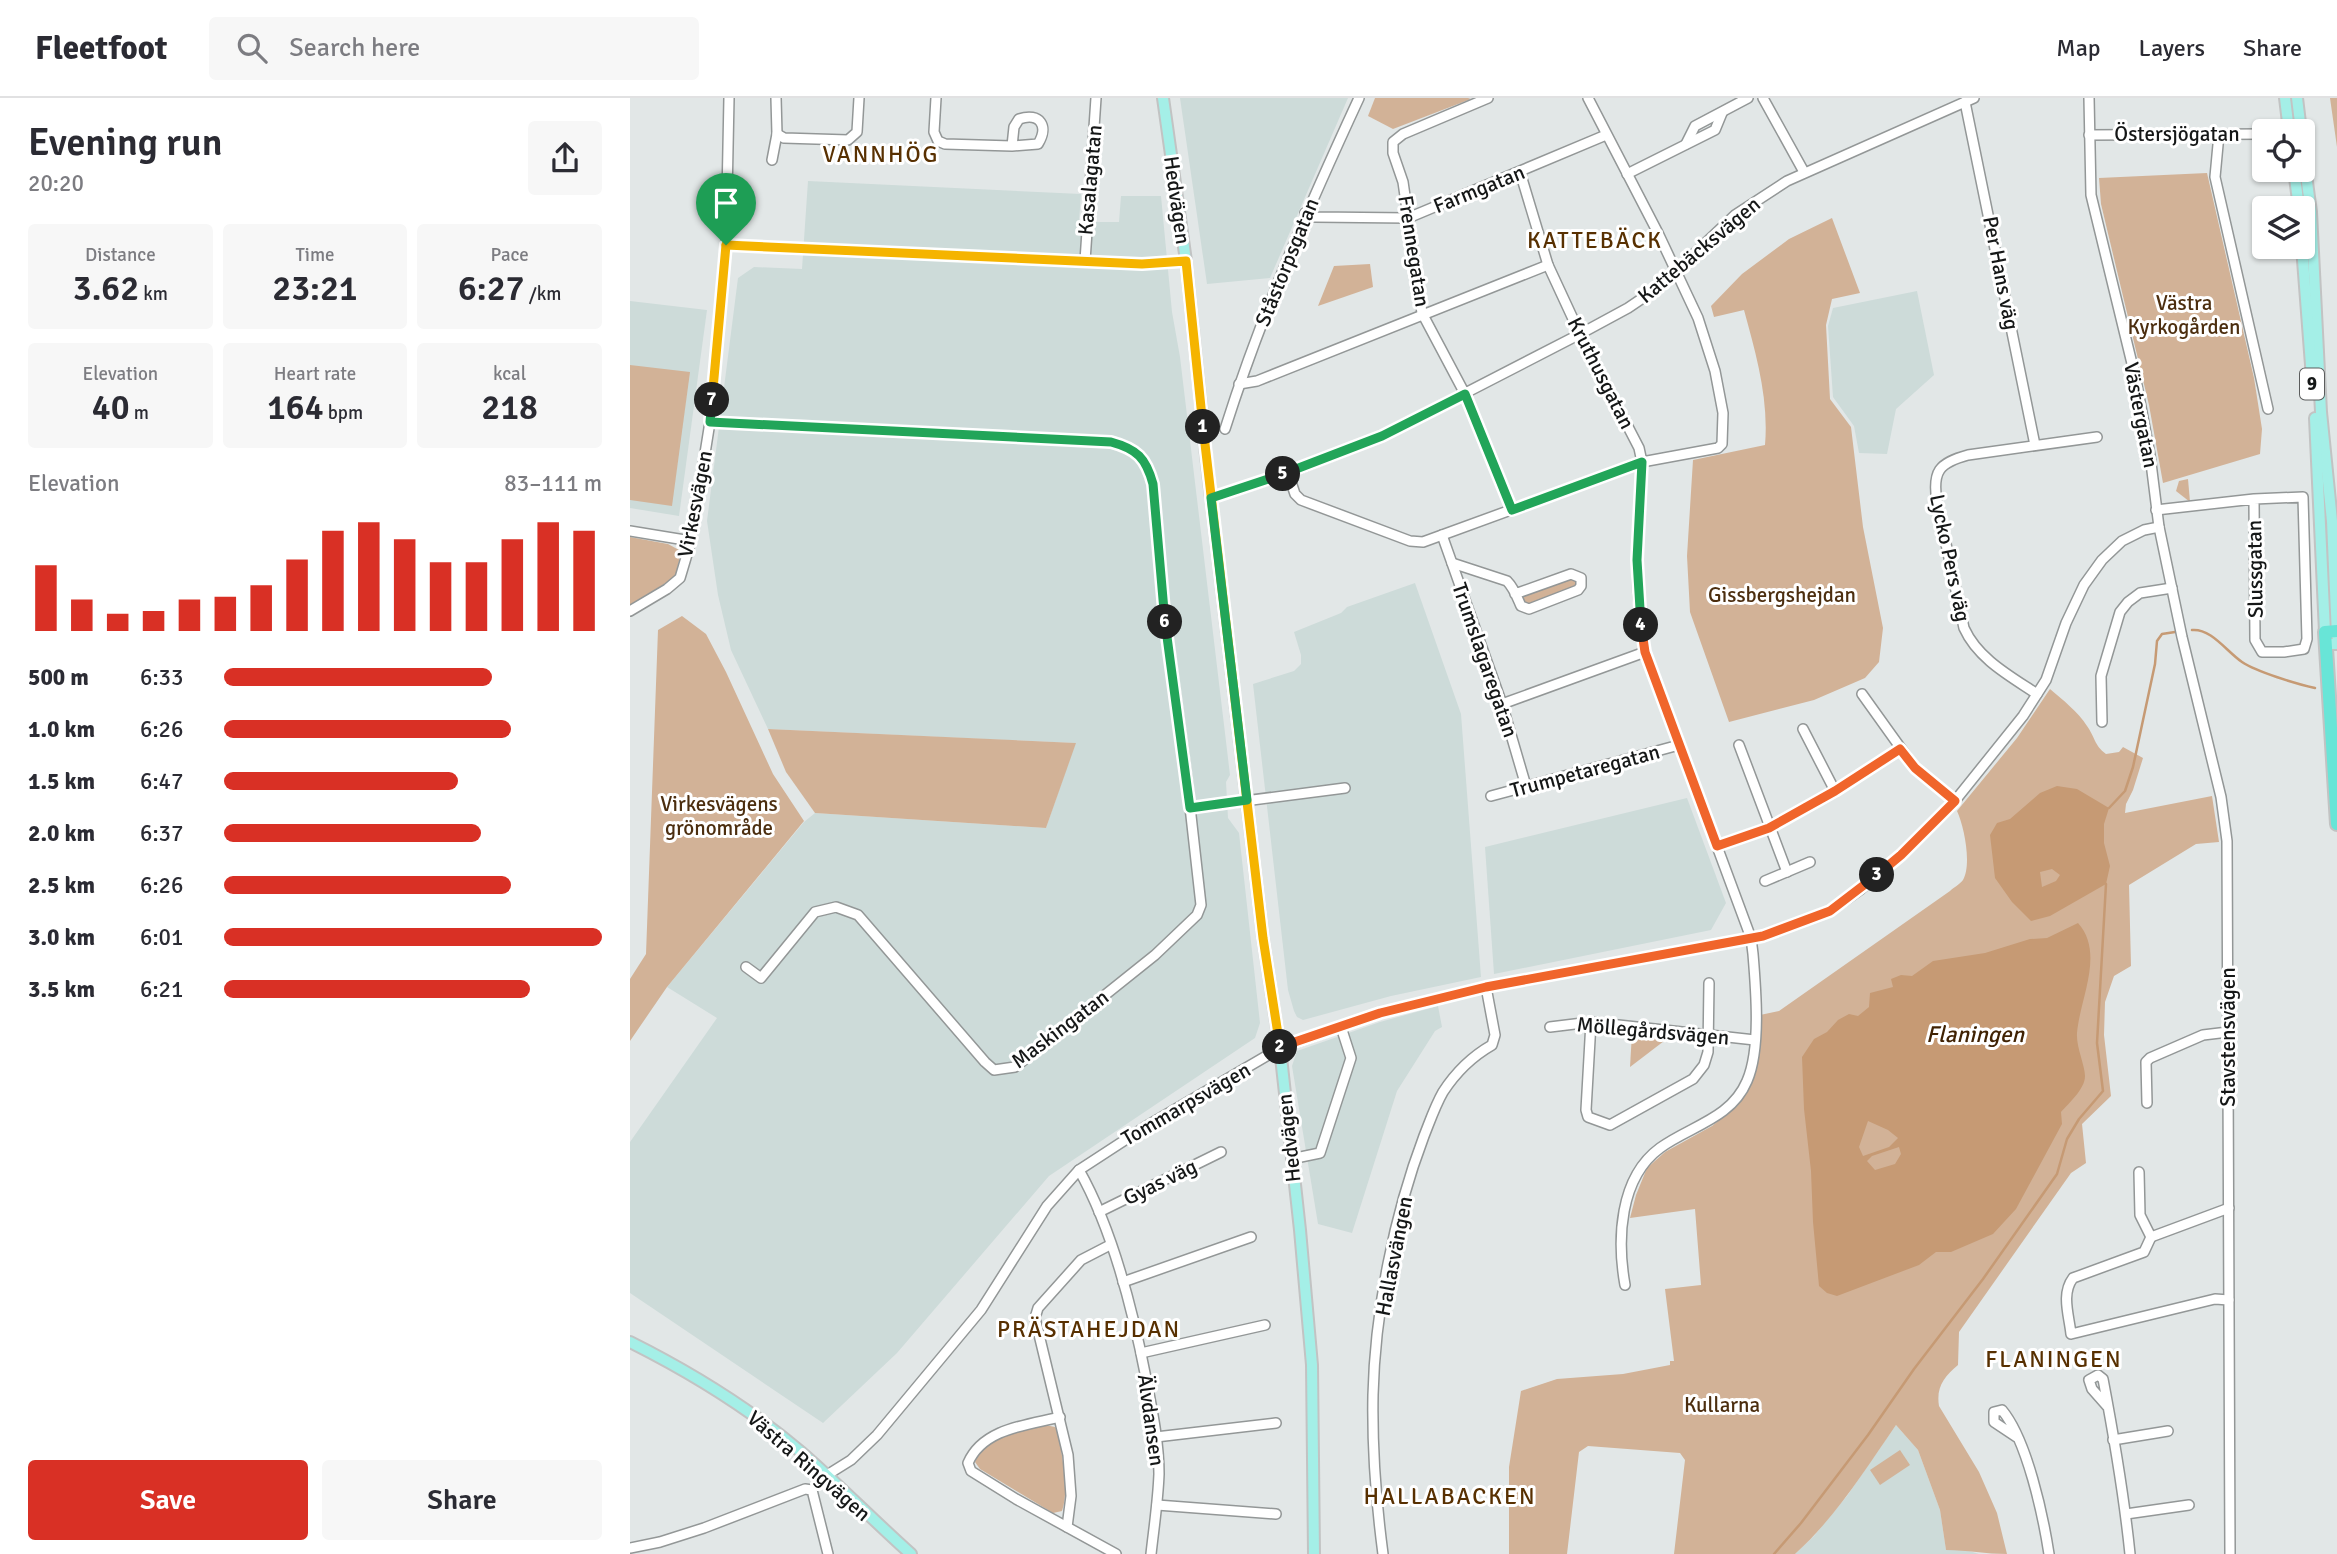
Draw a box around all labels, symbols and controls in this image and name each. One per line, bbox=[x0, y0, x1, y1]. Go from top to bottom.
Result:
search box bbox=[209, 17, 699, 80]
text: Fleetfoot bbox=[35, 28, 167, 69]
icon: search bbox=[233, 29, 271, 67]
text: Search here bbox=[289, 32, 420, 64]
text: Map bbox=[2056, 33, 2101, 63]
text: Layers bbox=[2139, 33, 2205, 63]
text: Share bbox=[2243, 33, 2302, 63]
text: Evening run bbox=[28, 119, 222, 166]
map controls bbox=[2252, 119, 2315, 259]
button: locate bbox=[2252, 119, 2315, 182]
button: share bbox=[528, 121, 602, 195]
street label: Östersjögatan bbox=[2114, 121, 2240, 147]
street label: Kasalagatan bbox=[1072, 124, 1108, 236]
district label: VANNHÖG bbox=[823, 140, 939, 169]
street label: Hedvägen bbox=[1158, 154, 1196, 246]
street label: Farmgatan bbox=[1429, 159, 1529, 219]
text: 20:20 bbox=[28, 169, 84, 198]
pin bbox=[696, 173, 756, 245]
icon: arrive bbox=[707, 184, 745, 222]
street label: Kattebäcksvägen bbox=[1632, 191, 1766, 309]
street label: Frennegatan bbox=[1392, 193, 1436, 309]
street label: Ståstorpsgatan bbox=[1249, 194, 1325, 330]
button: layers bbox=[2252, 196, 2315, 259]
street label: Per Hans väg bbox=[1977, 214, 2025, 332]
district label: KATTEBÄCK bbox=[1527, 226, 1663, 255]
text: Distance bbox=[85, 243, 156, 267]
text: Time bbox=[295, 243, 335, 267]
text: Pace bbox=[491, 243, 529, 267]
text: 3.62 bbox=[73, 267, 139, 310]
text: 23:21 bbox=[272, 267, 358, 310]
text: 6:27 bbox=[458, 267, 525, 310]
text: km bbox=[139, 282, 168, 306]
text: /km bbox=[525, 282, 561, 306]
park label: Västra Kyrkogården bbox=[2127, 290, 2241, 340]
street label: Kruthusgatan bbox=[1562, 313, 1640, 433]
street label: Västergatan bbox=[2118, 360, 2164, 470]
text: Elevation bbox=[82, 362, 158, 386]
text: Heart rate bbox=[274, 362, 356, 386]
text: kcal bbox=[493, 362, 526, 386]
road number: 9 bbox=[2300, 368, 2324, 400]
pin: 7 bbox=[694, 382, 730, 418]
text: 40 bbox=[92, 386, 130, 429]
text: 164 bbox=[267, 386, 324, 429]
text: 218 bbox=[481, 386, 538, 429]
text: 7 bbox=[706, 387, 717, 411]
text: m bbox=[130, 401, 149, 425]
text: bpm bbox=[324, 401, 363, 425]
pin: 1 bbox=[1186, 410, 1220, 444]
text: 1 bbox=[1197, 414, 1208, 438]
street label: Virkesvägen bbox=[672, 448, 718, 560]
pin: 5 bbox=[1266, 456, 1300, 492]
text: 5 bbox=[1277, 461, 1288, 485]
text: Elevation bbox=[28, 469, 120, 498]
text: 83–111 m bbox=[504, 469, 602, 498]
street label: Lycko Pers väg bbox=[1924, 492, 1976, 624]
street label: Slussgatan bbox=[2241, 520, 2269, 618]
street label: Trumslagaregatan bbox=[1446, 579, 1524, 741]
park label: Gissbergshejdan bbox=[1708, 582, 1856, 608]
pin: 6 bbox=[1148, 604, 1182, 640]
pin: 4 bbox=[1623, 608, 1658, 642]
text: 6 bbox=[1159, 609, 1170, 633]
text: 4 bbox=[1635, 612, 1646, 636]
text: 500 m bbox=[28, 663, 89, 692]
text: 6:33 bbox=[140, 663, 183, 692]
text: 1.0 km bbox=[28, 715, 95, 744]
text: 6:26 bbox=[140, 715, 183, 744]
street label: Trumpetaregatan bbox=[1507, 739, 1663, 803]
text: 1.5 km bbox=[28, 767, 95, 796]
text: 6:47 bbox=[140, 767, 183, 796]
park label: Virkesvägens grönområde bbox=[660, 791, 778, 841]
text: 2.0 km bbox=[28, 819, 95, 848]
text: 6:37 bbox=[140, 819, 183, 848]
pin: 3 bbox=[1860, 858, 1894, 892]
text: 3 bbox=[1871, 862, 1882, 886]
text: 2.5 km bbox=[28, 871, 95, 900]
text: 6:26 bbox=[140, 871, 183, 900]
text: 3.0 km bbox=[28, 923, 95, 952]
text: 6:01 bbox=[140, 923, 183, 952]
street label: Stavstensvägen bbox=[2215, 967, 2241, 1107]
text: 3.5 km bbox=[28, 975, 95, 1004]
text: 6:21 bbox=[140, 975, 183, 1004]
street label: Maskingatan bbox=[1006, 984, 1114, 1074]
street label: Möllegårdsvägen bbox=[1576, 1011, 1730, 1051]
water label: Flaningen bbox=[1926, 1020, 2025, 1049]
pin: 2 bbox=[1262, 1030, 1298, 1065]
text: 2 bbox=[1274, 1034, 1285, 1058]
street label: Tommarpsvägen bbox=[1117, 1057, 1255, 1151]
street label: Hedvägen bbox=[1271, 1092, 1307, 1184]
street label: Gyas väg bbox=[1119, 1153, 1201, 1211]
street label: Hallasvängen bbox=[1370, 1194, 1418, 1318]
district label: PRÄSTAHEJDAN bbox=[997, 1315, 1181, 1344]
district label: FLANINGEN bbox=[1985, 1345, 2123, 1374]
street label: Älvdansen bbox=[1132, 1372, 1170, 1468]
park label: Kullarna bbox=[1684, 1392, 1760, 1418]
street label: Västra Ringvägen bbox=[742, 1405, 876, 1527]
button: Save bbox=[28, 1460, 308, 1540]
button: Share bbox=[322, 1460, 602, 1540]
district label: HALLABACKEN bbox=[1363, 1482, 1537, 1511]

